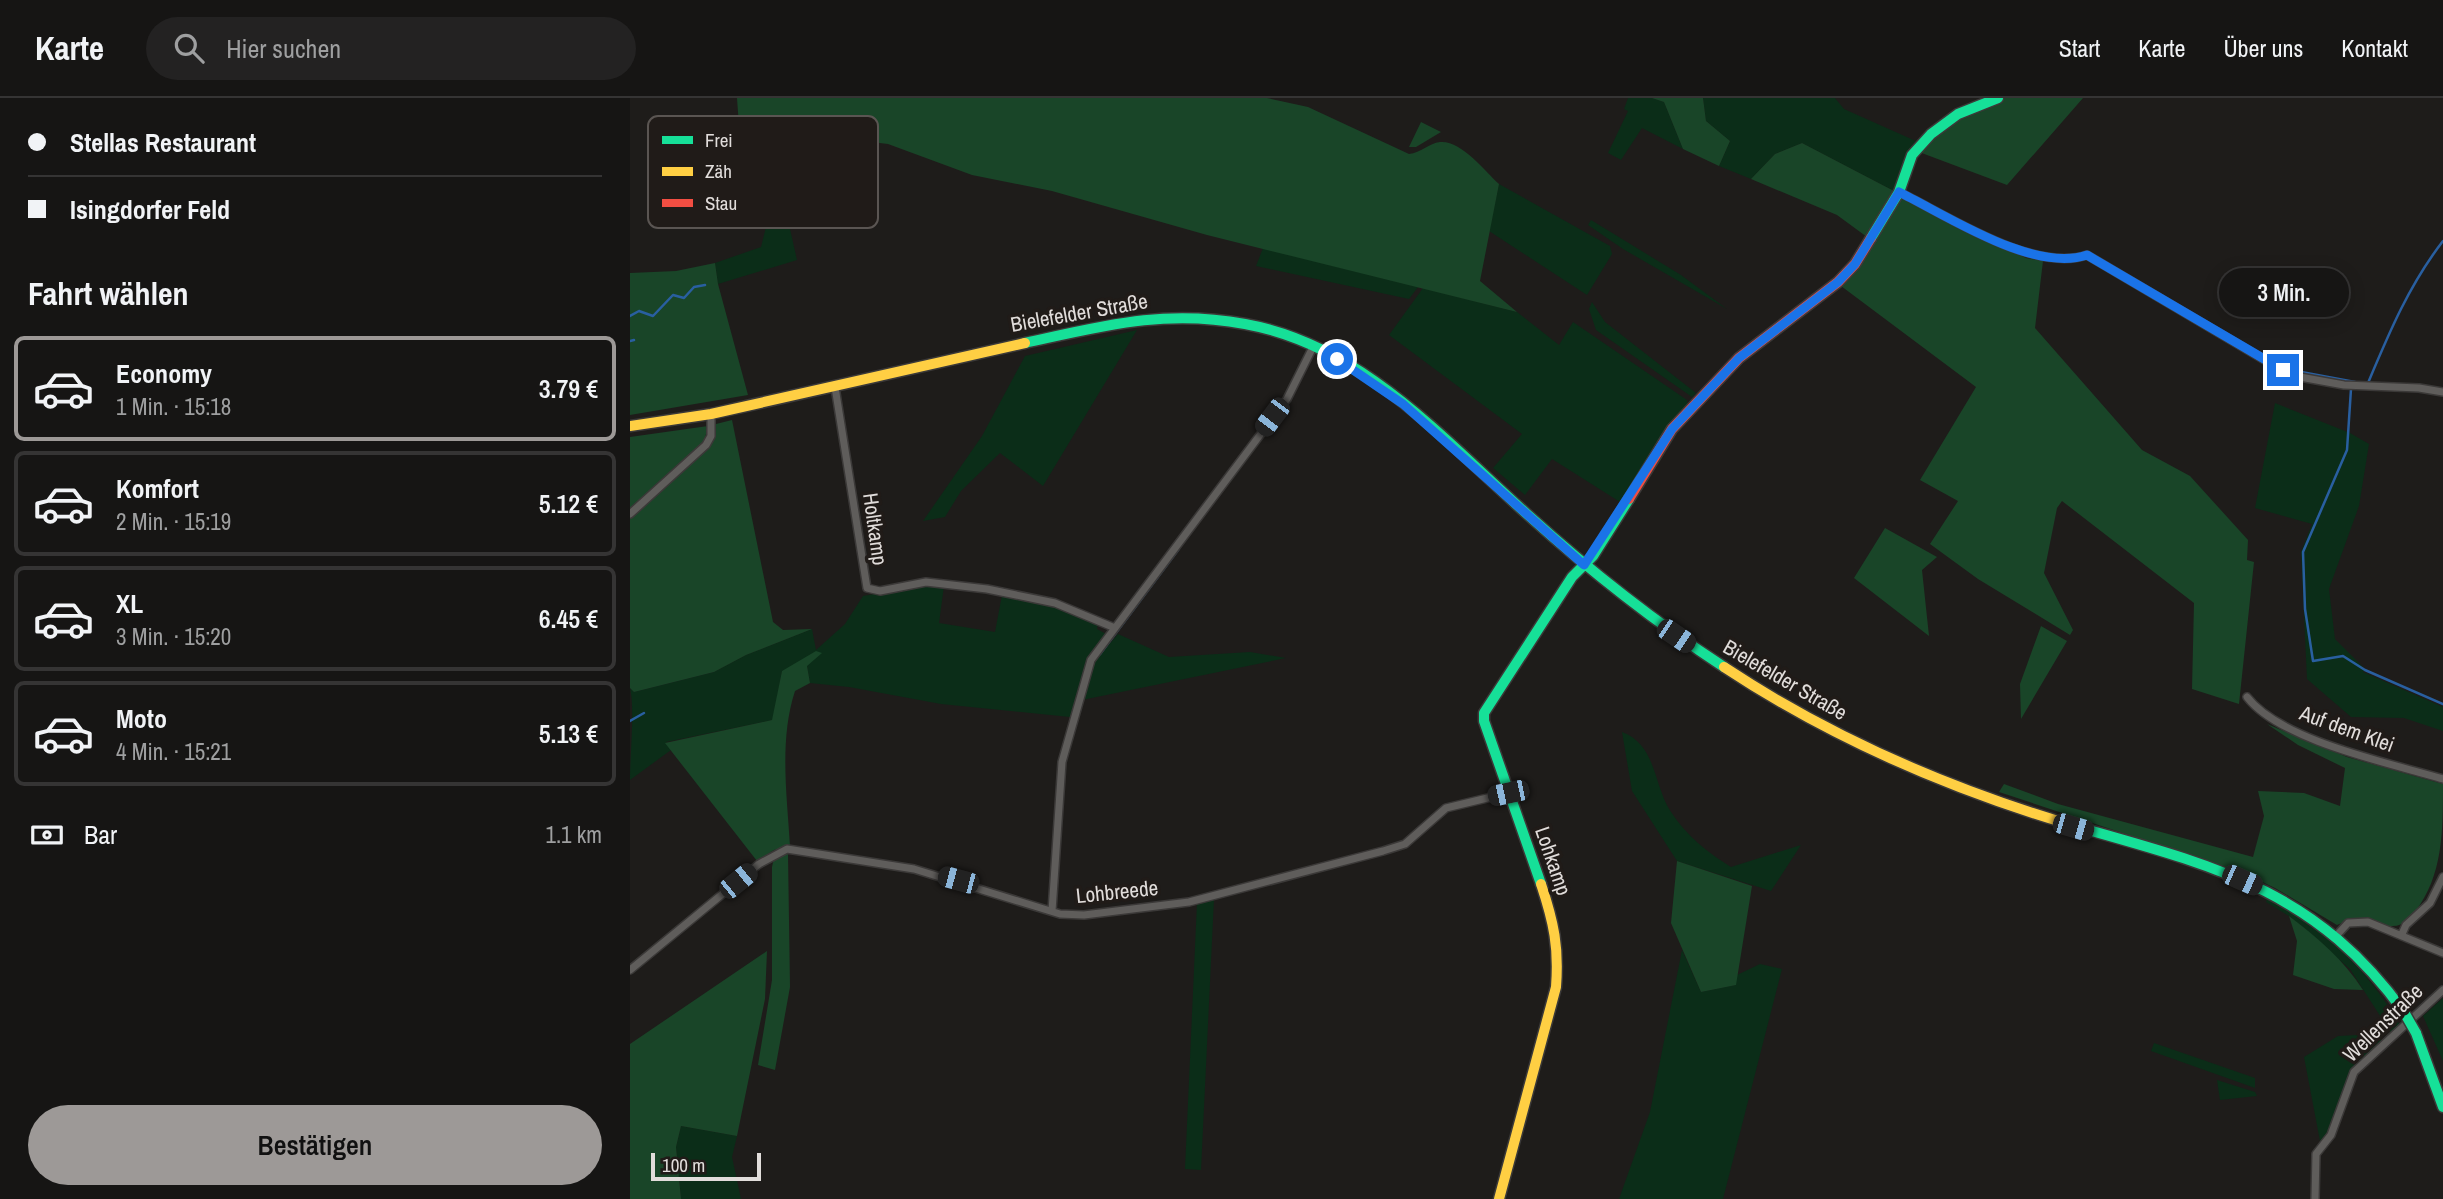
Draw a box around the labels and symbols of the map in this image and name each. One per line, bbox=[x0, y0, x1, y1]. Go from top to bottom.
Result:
legend bbox=[648, 116, 878, 228]
text: Frei bbox=[705, 127, 733, 153]
text: Zäh bbox=[705, 158, 732, 184]
text: Stau bbox=[705, 190, 737, 216]
callout: 3 Min. bbox=[2218, 268, 2348, 317]
street label: Bielefelder Straße bbox=[1008, 286, 1150, 339]
route start bbox=[1321, 343, 1353, 375]
route end bbox=[2267, 354, 2299, 386]
car bbox=[1251, 394, 1294, 440]
street label: Holtkamp bbox=[856, 491, 895, 567]
car bbox=[1653, 616, 1700, 656]
street label: Bielefelder Straße bbox=[1718, 632, 1853, 727]
street label: Auf dem Klei bbox=[2295, 698, 2398, 759]
car bbox=[1486, 778, 1531, 808]
car bbox=[2050, 811, 2097, 843]
street label: Lohkamp bbox=[1528, 823, 1579, 899]
car bbox=[716, 860, 761, 902]
car bbox=[2219, 862, 2266, 898]
car bbox=[935, 864, 982, 896]
street label: Lohbreede bbox=[1074, 873, 1159, 910]
street label: Wellenstraße bbox=[2336, 977, 2429, 1068]
scale bar bbox=[651, 1150, 761, 1182]

